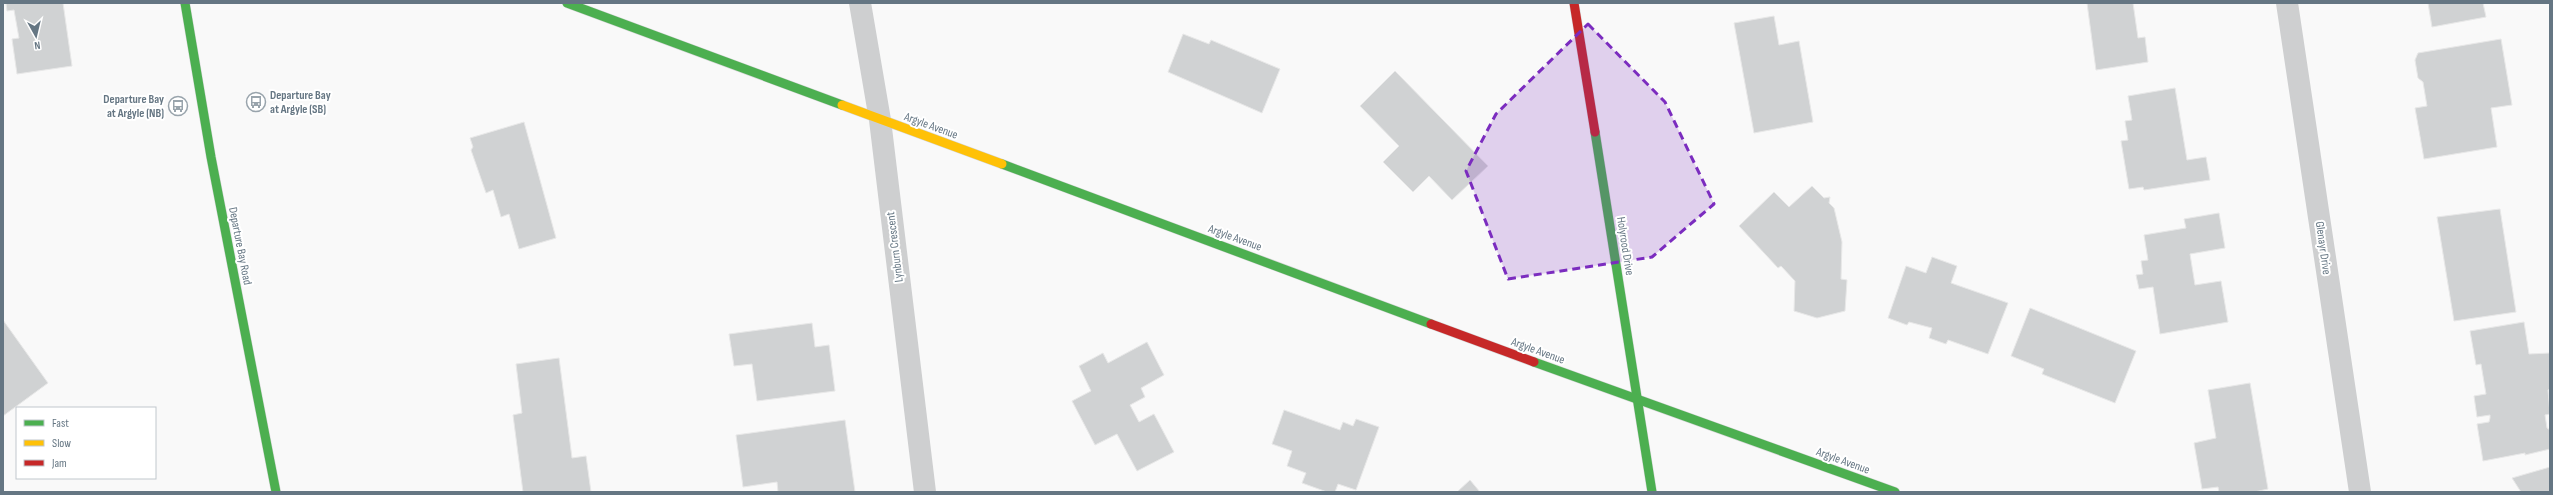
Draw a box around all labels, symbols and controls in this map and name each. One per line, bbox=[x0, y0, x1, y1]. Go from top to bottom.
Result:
north arrow bbox=[16, 16, 56, 56]
text: N bbox=[33, 39, 41, 52]
place label: Departure Bay at Argyle (SB) bbox=[270, 88, 331, 117]
bus stop icon: Departure Bay at Argyle (SB) bbox=[245, 91, 267, 113]
place label: Departure Bay at Argyle (NB) bbox=[103, 92, 164, 121]
bus stop icon: Departure Bay at Argyle (NB) bbox=[167, 95, 189, 117]
street label: Argyle Avenue bbox=[901, 109, 960, 143]
street label: Departure Bay Road bbox=[225, 206, 255, 286]
street label: Lynburn Crescent bbox=[883, 211, 907, 283]
street label: Holyrood Drive bbox=[1613, 216, 1637, 276]
street label: Glenayr Drive bbox=[2312, 220, 2334, 276]
street label: Argyle Avenue bbox=[1205, 221, 1264, 255]
street label: Argyle Avenue bbox=[1508, 334, 1567, 368]
legend bbox=[16, 407, 156, 479]
text: Fast bbox=[52, 416, 69, 431]
text: Slow bbox=[52, 436, 71, 451]
street label: Argyle Avenue bbox=[1813, 444, 1872, 478]
text: Jam bbox=[51, 456, 67, 471]

